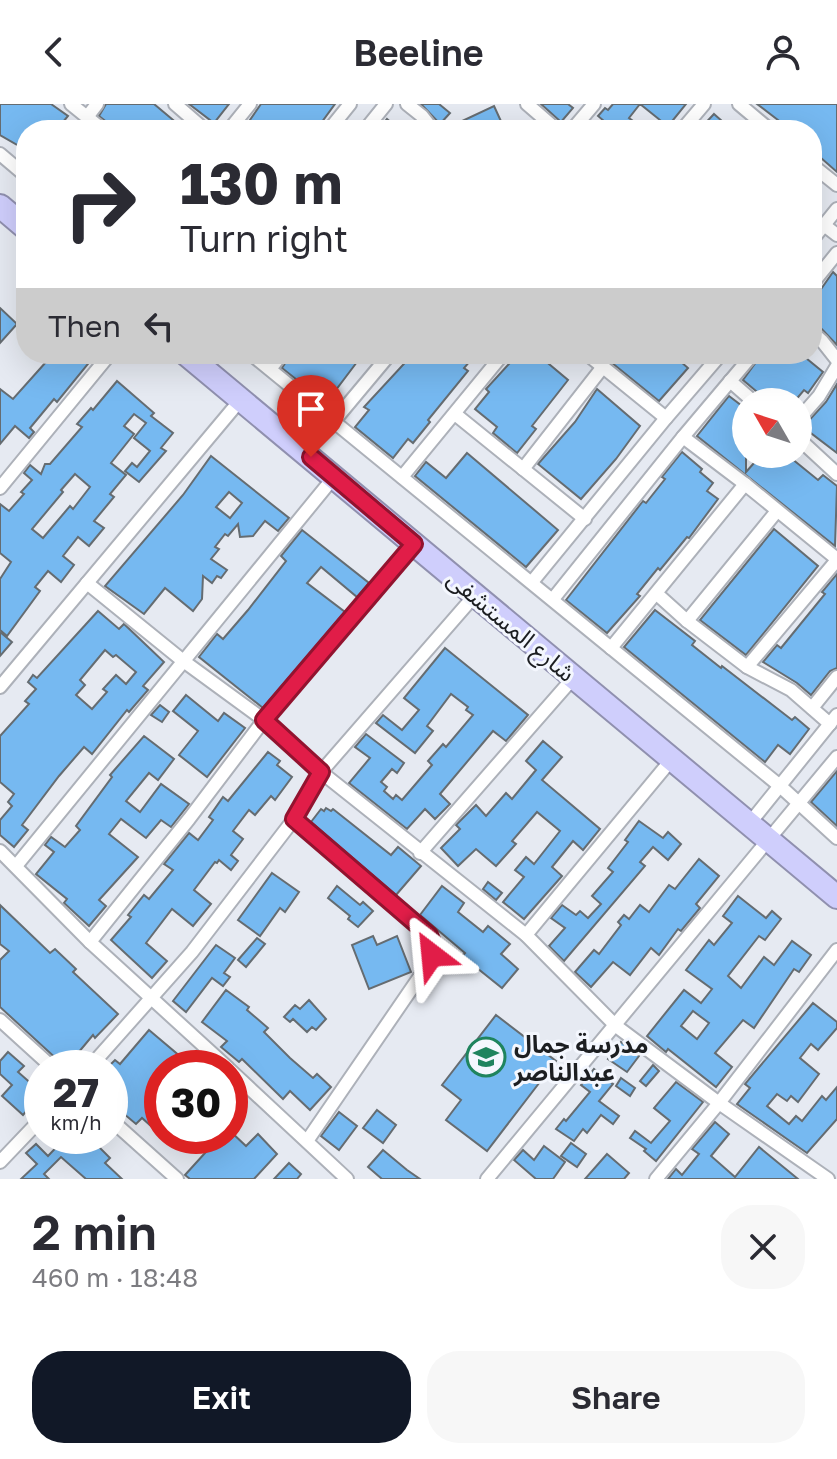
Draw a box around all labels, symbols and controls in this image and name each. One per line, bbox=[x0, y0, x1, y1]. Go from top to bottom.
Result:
icon: back bbox=[32, 30, 76, 74]
icon: person bbox=[761, 30, 805, 74]
text: Beeline bbox=[353, 31, 484, 74]
text: 130 m bbox=[180, 149, 342, 216]
icon: right bbox=[48, 152, 152, 256]
text: Turn right bbox=[180, 217, 348, 260]
icon: left bbox=[137, 304, 181, 348]
text: Then bbox=[48, 308, 121, 344]
pin bbox=[277, 375, 345, 457]
icon: arrive bbox=[289, 387, 333, 431]
north arrow bbox=[732, 388, 812, 468]
map controls bbox=[732, 388, 812, 468]
street label: شارع المستشفى bbox=[440, 563, 582, 690]
position arrow bbox=[390, 913, 474, 997]
place label: مدرسة جمال عبدالناصر bbox=[513, 1029, 648, 1087]
school or university icon: مدرسة جمال عبدالناصر bbox=[465, 1036, 507, 1078]
speed limit sign: 30 bbox=[144, 1050, 248, 1154]
text: 27 bbox=[53, 1068, 99, 1116]
text: km/h bbox=[51, 1110, 101, 1134]
text: 2 min bbox=[32, 1203, 157, 1261]
button: close bbox=[721, 1205, 805, 1289]
text: 460 m · 18:48 bbox=[32, 1262, 198, 1293]
button: Exit bbox=[32, 1351, 411, 1443]
button: Share bbox=[427, 1351, 805, 1443]

